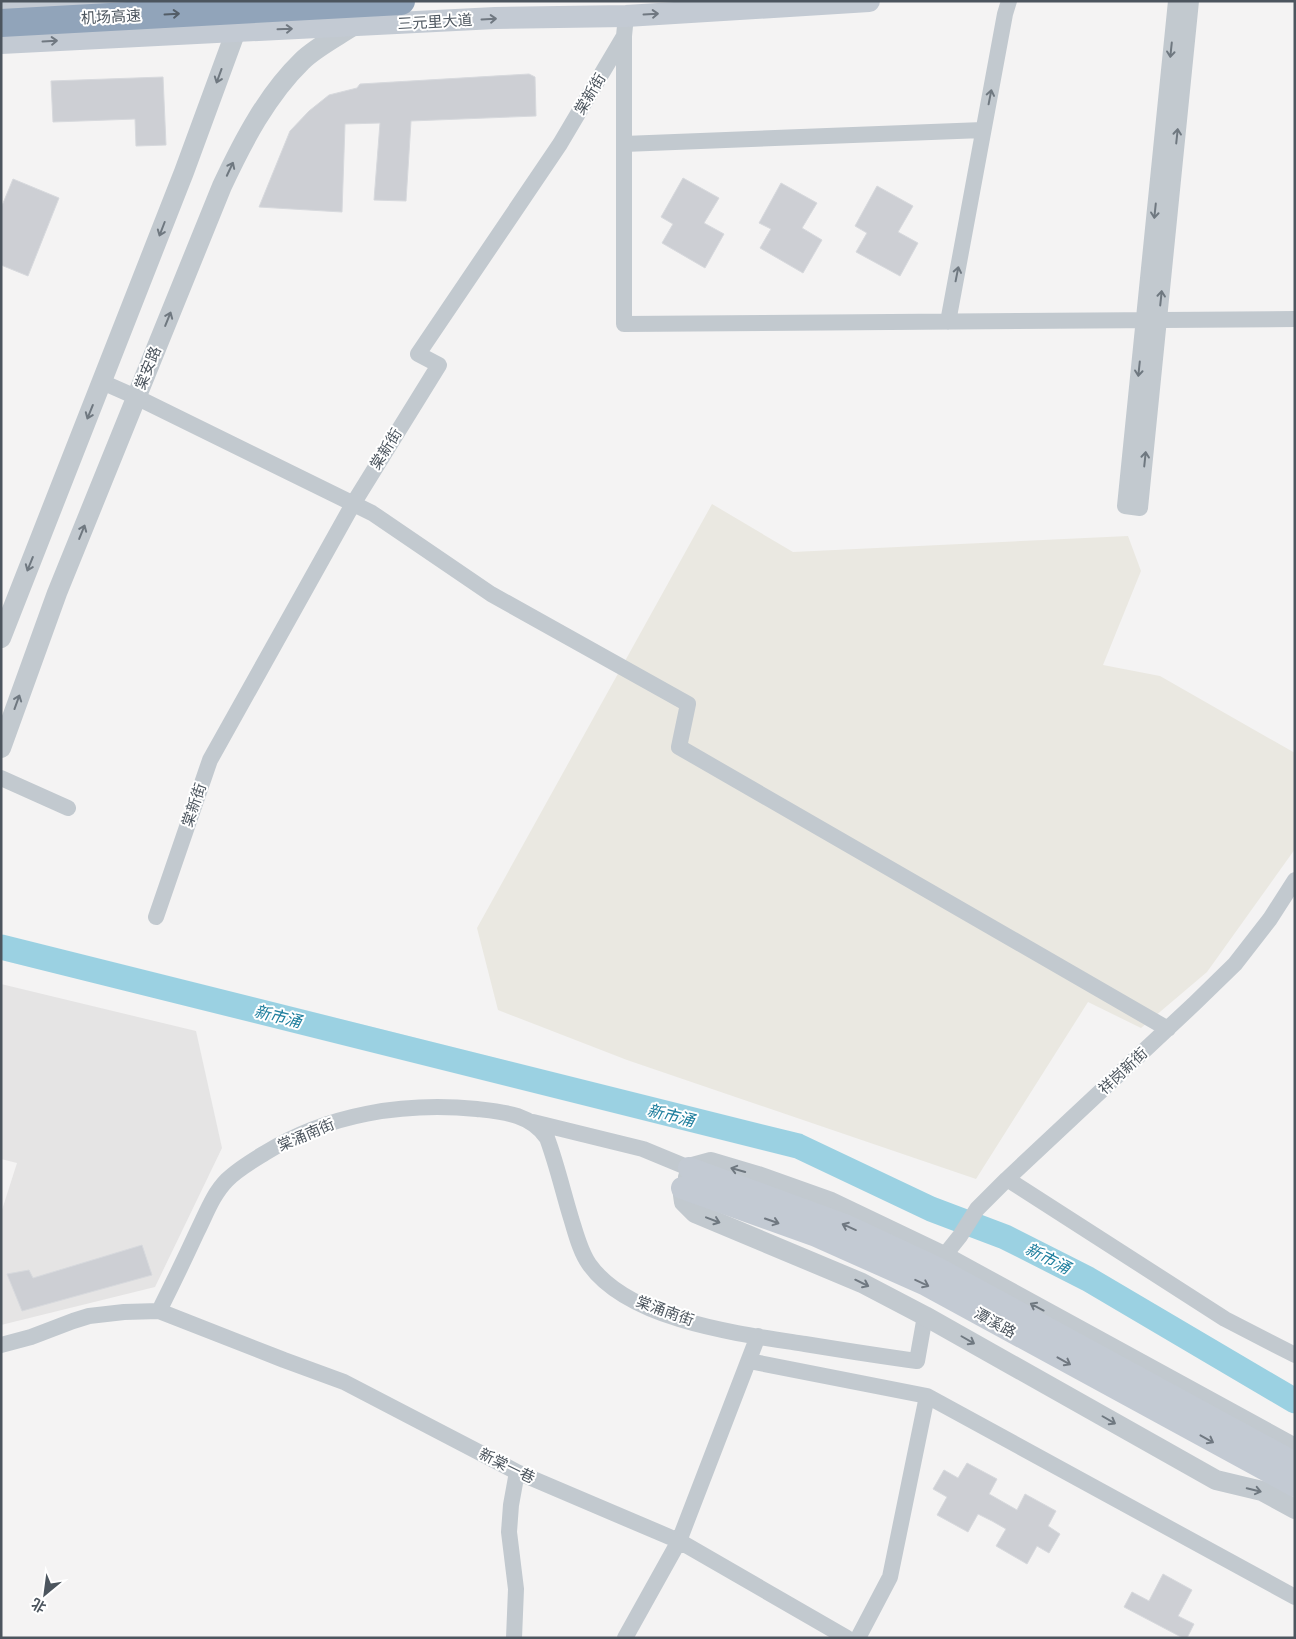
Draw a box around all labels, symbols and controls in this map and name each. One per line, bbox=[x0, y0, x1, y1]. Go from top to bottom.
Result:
street label: 机场高速 bbox=[81, 5, 141, 27]
one-way arrow bbox=[164, 9, 180, 18]
street label: 三元里大道 bbox=[397, 10, 473, 32]
one-way arrow bbox=[643, 10, 659, 19]
one-way arrow bbox=[481, 14, 497, 23]
one-way arrow bbox=[276, 24, 292, 33]
one-way arrow bbox=[42, 36, 58, 45]
one-way arrow bbox=[1167, 41, 1176, 57]
one-way arrow bbox=[214, 68, 223, 84]
street label: 棠新街 bbox=[570, 70, 608, 117]
one-way arrow bbox=[985, 89, 995, 105]
one-way arrow bbox=[1173, 128, 1182, 144]
one-way arrow bbox=[226, 162, 235, 177]
one-way arrow bbox=[1150, 203, 1160, 219]
one-way arrow bbox=[157, 220, 166, 236]
one-way arrow bbox=[952, 266, 962, 282]
one-way arrow bbox=[1156, 290, 1166, 306]
one-way arrow bbox=[163, 312, 173, 327]
street label: 棠安路 bbox=[130, 343, 164, 392]
one-way arrow bbox=[1134, 360, 1144, 376]
one-way arrow bbox=[85, 404, 94, 420]
street label: 棠新街 bbox=[366, 425, 405, 472]
one-way arrow bbox=[1140, 452, 1150, 468]
one-way arrow bbox=[78, 524, 87, 540]
one-way arrow bbox=[25, 556, 34, 571]
one-way arrow bbox=[13, 695, 22, 710]
street label: 棠新街 bbox=[177, 780, 209, 829]
water label: 新市涌 bbox=[253, 1000, 306, 1031]
street label: 祥岗新街 bbox=[1094, 1043, 1150, 1097]
water label: 新市涌 bbox=[646, 1099, 699, 1130]
street label: 棠涌南街 bbox=[274, 1114, 337, 1154]
one-way arrow bbox=[731, 1164, 747, 1174]
one-way arrow bbox=[704, 1216, 720, 1225]
one-way arrow bbox=[764, 1217, 779, 1226]
one-way arrow bbox=[842, 1222, 857, 1232]
water label: 新市涌 bbox=[1023, 1238, 1076, 1278]
one-way arrow bbox=[854, 1279, 869, 1289]
one-way arrow bbox=[914, 1279, 929, 1289]
street label: 棠涌南街 bbox=[634, 1291, 697, 1329]
one-way arrow bbox=[1030, 1302, 1045, 1312]
street label: 潭溪路 bbox=[971, 1303, 1020, 1341]
one-way arrow bbox=[960, 1335, 975, 1345]
one-way arrow bbox=[1057, 1356, 1072, 1366]
one-way arrow bbox=[1101, 1416, 1116, 1425]
one-way arrow bbox=[1199, 1434, 1214, 1444]
street label: 新棠一巷 bbox=[477, 1444, 538, 1486]
one-way arrow bbox=[1246, 1486, 1262, 1495]
north arrow bbox=[20, 1569, 70, 1619]
text: 北 bbox=[28, 1595, 49, 1617]

